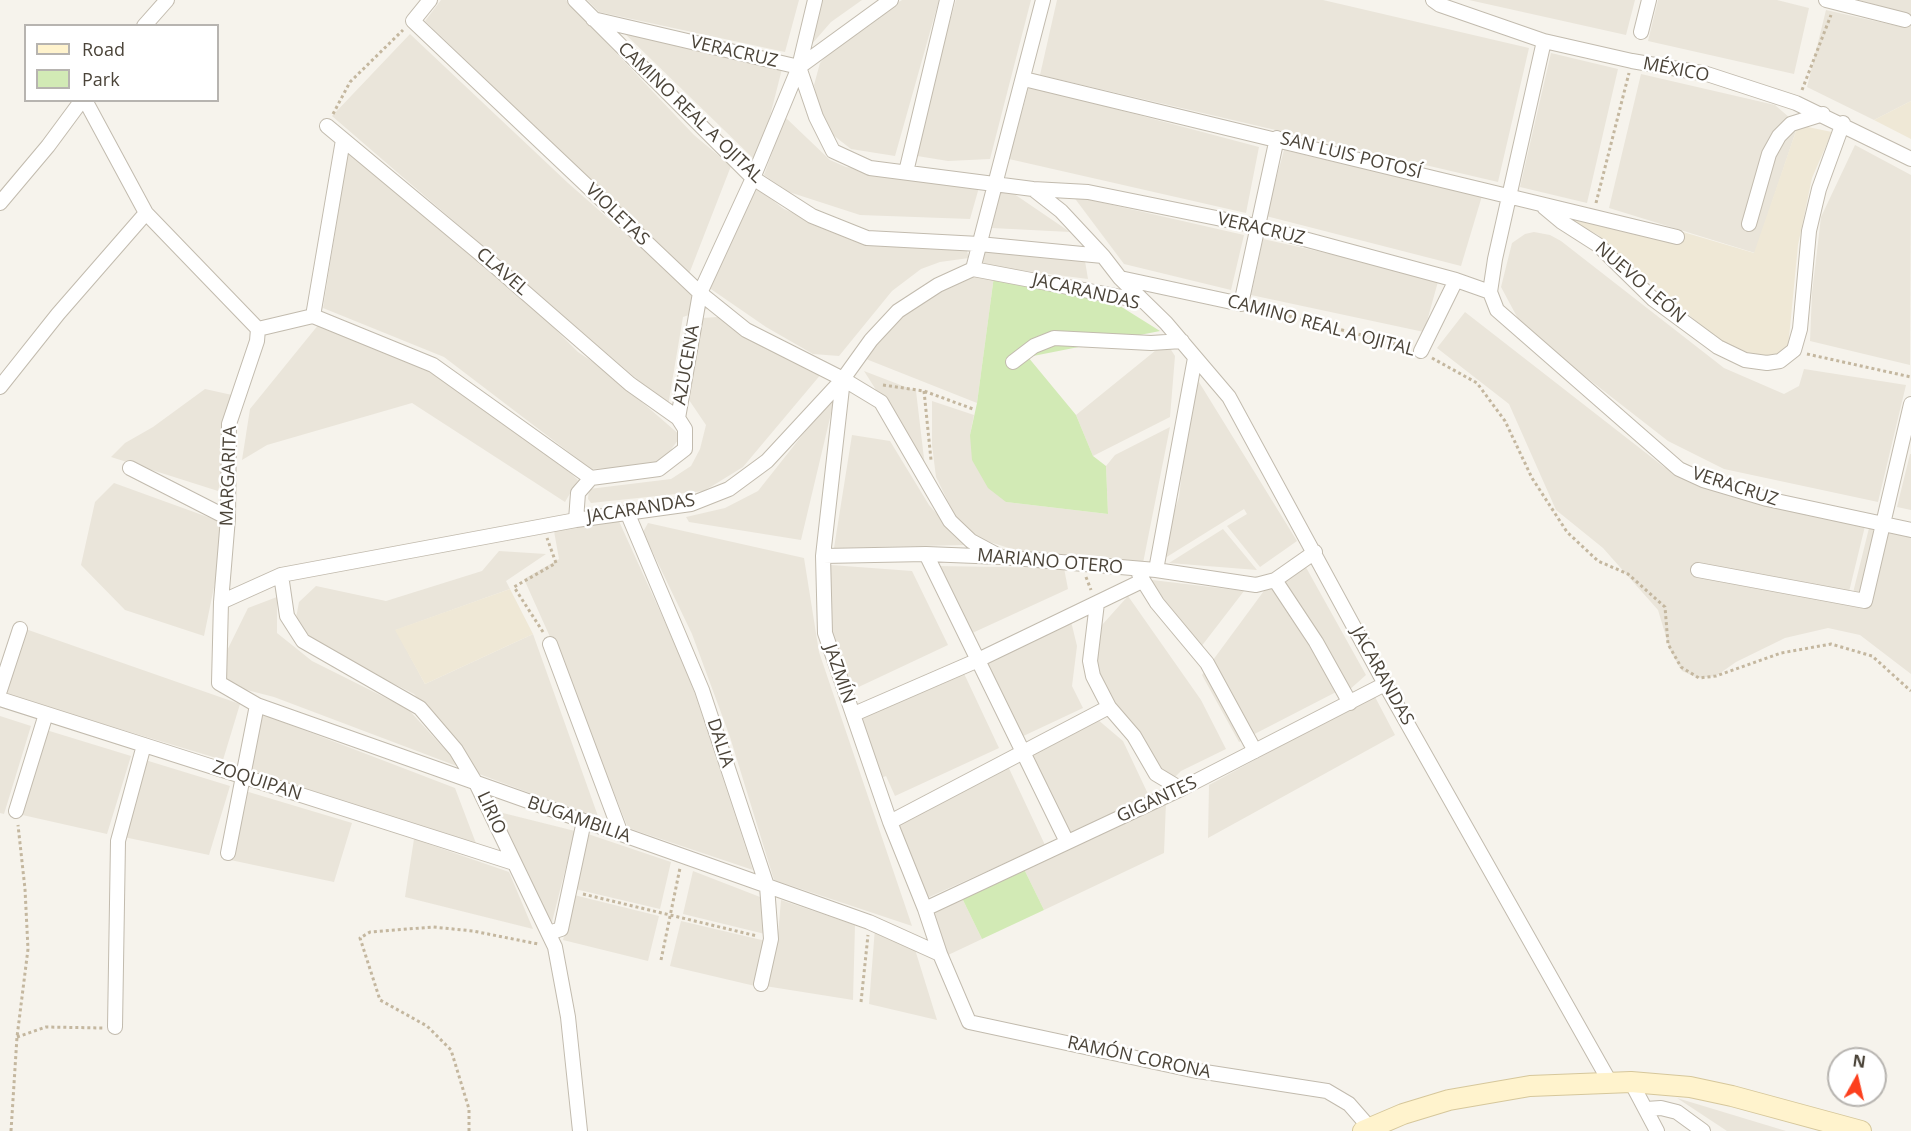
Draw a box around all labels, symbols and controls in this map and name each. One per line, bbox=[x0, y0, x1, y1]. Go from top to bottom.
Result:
legend bbox=[24, 24, 219, 102]
street label: VERACRUZ bbox=[688, 31, 780, 73]
text: Road bbox=[82, 37, 125, 61]
street label: CAMINO REAL A OJITAL bbox=[613, 38, 767, 188]
street label: MÉXICO bbox=[1641, 53, 1711, 87]
text: Park bbox=[82, 67, 120, 91]
street label: SAN LUIS POTOSÍ bbox=[1278, 128, 1424, 184]
street label: VIOLETAS bbox=[581, 179, 653, 251]
street label: VERACRUZ bbox=[1215, 208, 1307, 250]
street label: NUEVO LEÓN bbox=[1590, 238, 1690, 328]
street label: CLAVEL bbox=[471, 243, 533, 301]
street label: JACARANDAS bbox=[1030, 269, 1142, 315]
street label: CAMINO REAL A OJITAL bbox=[1225, 291, 1417, 361]
street label: AZUCENA bbox=[669, 323, 705, 407]
street label: MARGARITA bbox=[216, 425, 242, 527]
street label: VERACRUZ bbox=[1689, 463, 1781, 511]
street label: JACARANDAS bbox=[585, 490, 697, 528]
street label: MARIANO OTERO bbox=[976, 545, 1124, 579]
street label: JACARANDAS bbox=[1346, 623, 1418, 729]
street label: JAZMÍN bbox=[819, 642, 859, 706]
street label: DALIA bbox=[702, 716, 738, 770]
street label: ZOQUIPAN bbox=[210, 756, 304, 806]
street label: GIGANTES bbox=[1113, 772, 1201, 828]
street label: LIRIO bbox=[472, 788, 510, 838]
street label: BUGAMBILIA bbox=[524, 792, 634, 848]
street label: RAMÓN CORONA bbox=[1065, 1032, 1213, 1084]
north arrow bbox=[1827, 1047, 1887, 1107]
text: N bbox=[1851, 1049, 1867, 1073]

